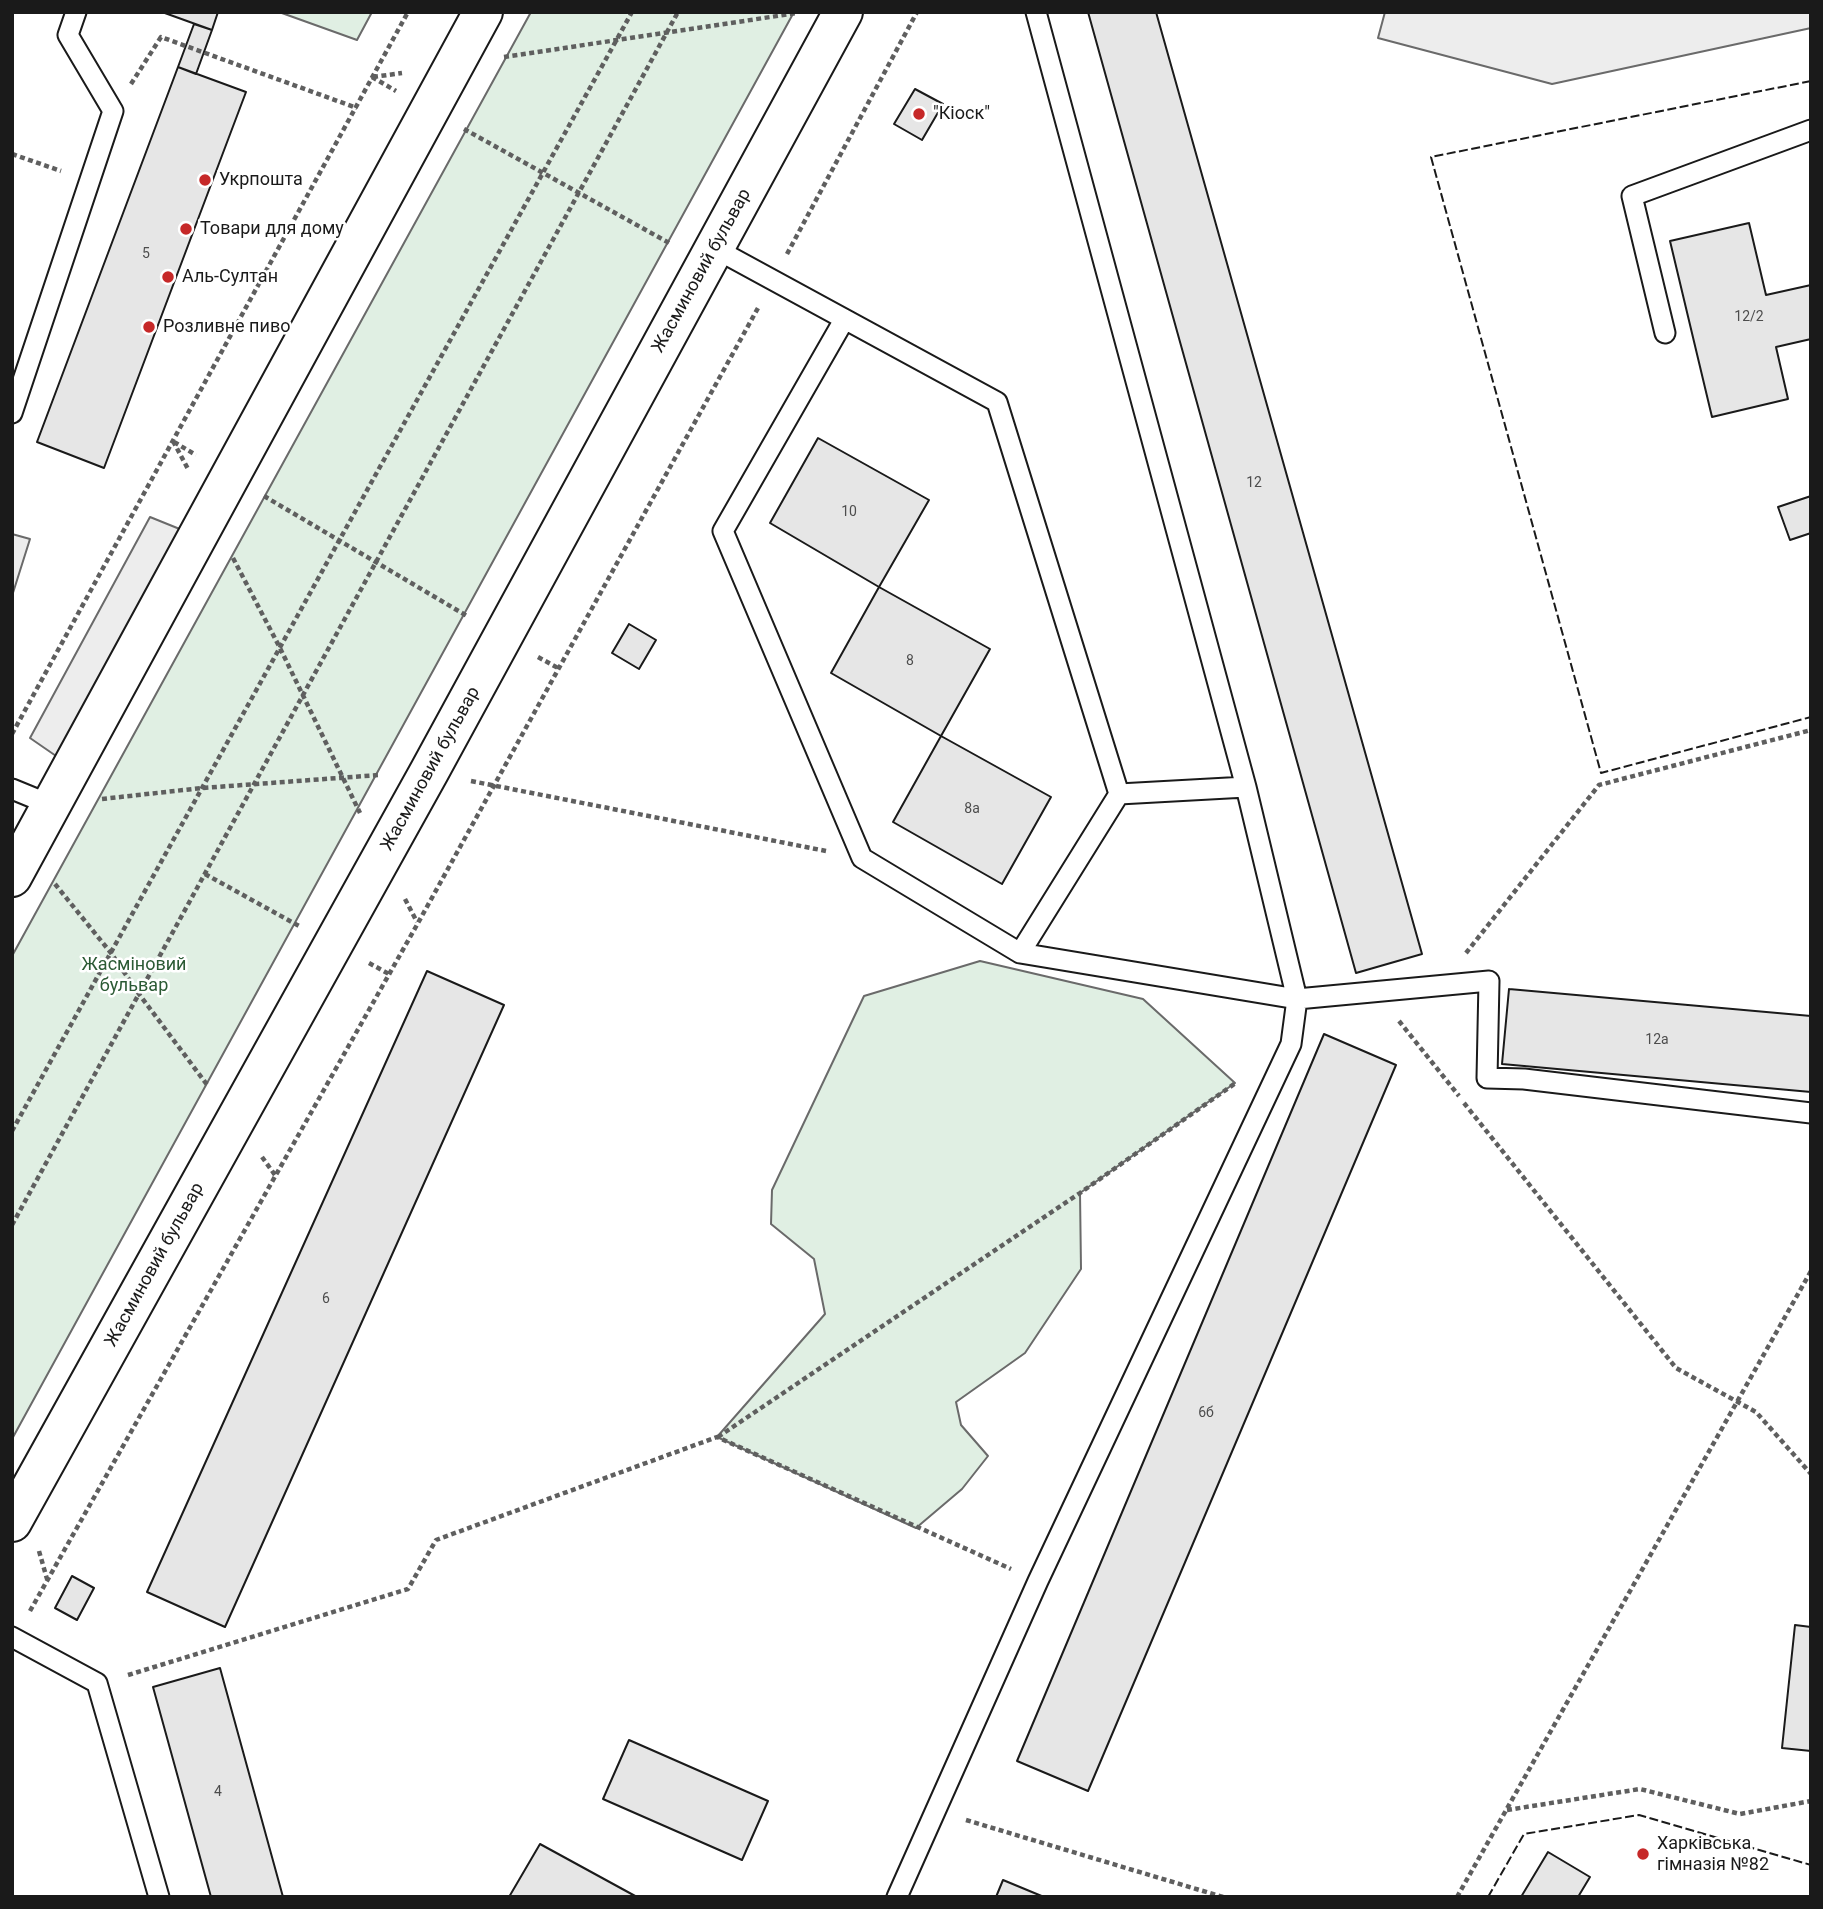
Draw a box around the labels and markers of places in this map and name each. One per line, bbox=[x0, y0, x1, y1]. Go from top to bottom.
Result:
place label: "Кіоск" bbox=[933, 103, 990, 125]
marker: "Кіоск" bbox=[911, 106, 927, 122]
place label: Укрпошта bbox=[219, 169, 303, 191]
marker: Укрпошта bbox=[197, 172, 213, 188]
place label: Товари для дому bbox=[200, 218, 344, 240]
marker: Товари для дому bbox=[178, 221, 194, 237]
place label: Аль-Султан bbox=[182, 266, 278, 288]
marker: Аль-Султан bbox=[160, 269, 176, 285]
place label: Розливне пиво bbox=[163, 316, 290, 338]
marker: Розливне пиво bbox=[141, 319, 157, 335]
place label: Харківська гімназія №82 bbox=[1657, 1833, 1769, 1876]
marker: Харківська гімназія №82 bbox=[1635, 1846, 1651, 1862]

